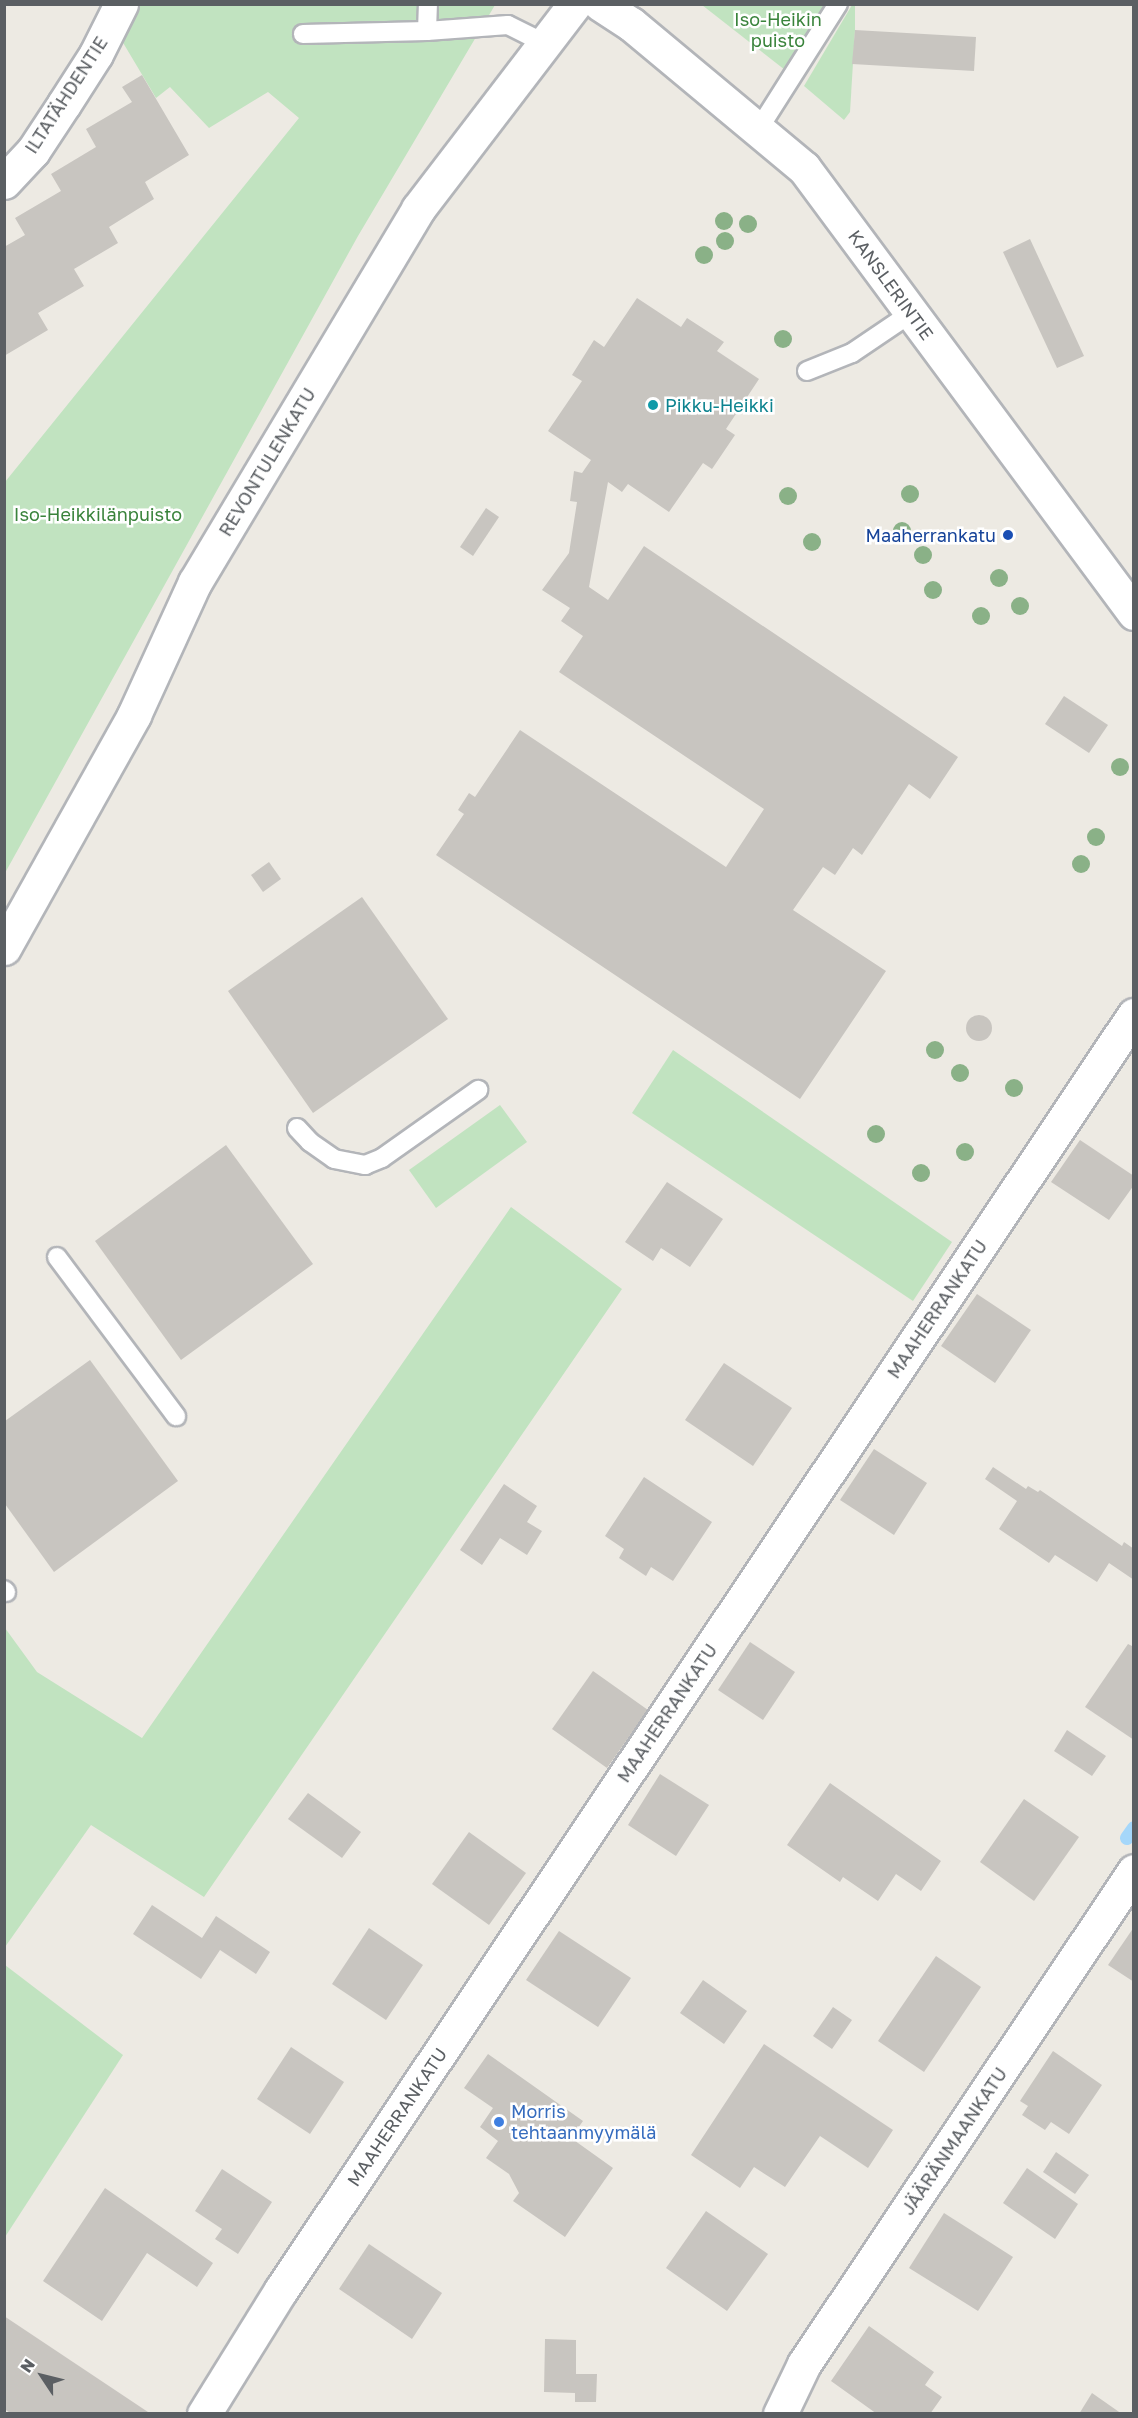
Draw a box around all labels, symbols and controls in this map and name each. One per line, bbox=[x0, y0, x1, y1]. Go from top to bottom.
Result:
park label: Iso-Heikin puisto bbox=[734, 9, 822, 52]
street label: ILTATÄHDENTIE bbox=[20, 32, 112, 158]
street label: KANSLERINTIE bbox=[844, 226, 938, 344]
street label: REVONTULENKATU bbox=[214, 384, 320, 540]
place label: Pikku-Heikki bbox=[665, 394, 774, 416]
marker: Pikku-Heikki bbox=[646, 398, 660, 412]
park label: Iso-Heikkilänpuisto bbox=[14, 503, 182, 525]
place label: Maaherrankatu bbox=[866, 524, 996, 546]
marker: Maaherrankatu bbox=[1001, 528, 1015, 542]
street label: MAAHERRANKATU bbox=[883, 1236, 991, 1382]
street label: MAAHERRANKATU bbox=[613, 1640, 721, 1786]
street label: MAAHERRANKATU bbox=[343, 2044, 451, 2190]
street label: JÄÄRÄNMAANKATU bbox=[897, 2063, 1011, 2219]
place label: Morris tehtaanmyymälä bbox=[511, 2101, 656, 2144]
marker: Morris tehtaanmyymälä bbox=[492, 2115, 506, 2129]
north arrow bbox=[12, 2346, 72, 2406]
text: N bbox=[16, 2355, 39, 2376]

